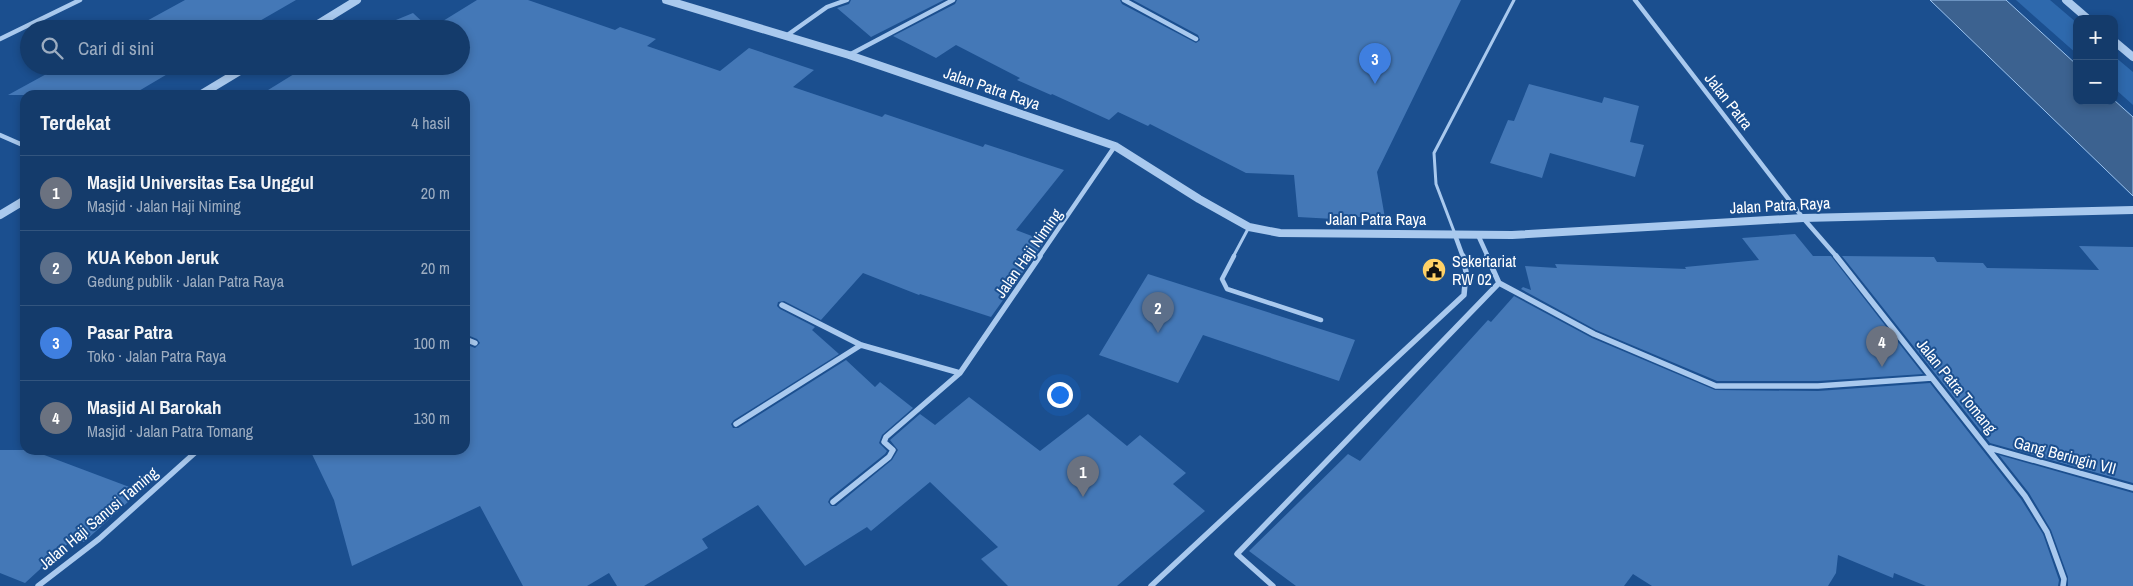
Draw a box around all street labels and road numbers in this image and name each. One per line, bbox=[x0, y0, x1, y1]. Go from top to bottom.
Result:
street label: Jalan Patra Raya bbox=[941, 61, 1044, 115]
street label: Jalan Patra bbox=[1700, 68, 1759, 134]
street label: Jalan Patra Raya bbox=[1729, 191, 1832, 219]
street label: Jalan Haji Niming bbox=[989, 203, 1067, 302]
street label: Jalan Patra Raya bbox=[1326, 208, 1427, 230]
street label: Jalan Patra Tomang bbox=[1912, 334, 2003, 439]
street label: Gang Beringin VII bbox=[2011, 431, 2119, 479]
street label: Jalan Haji Sanusi Taming bbox=[34, 461, 163, 574]

